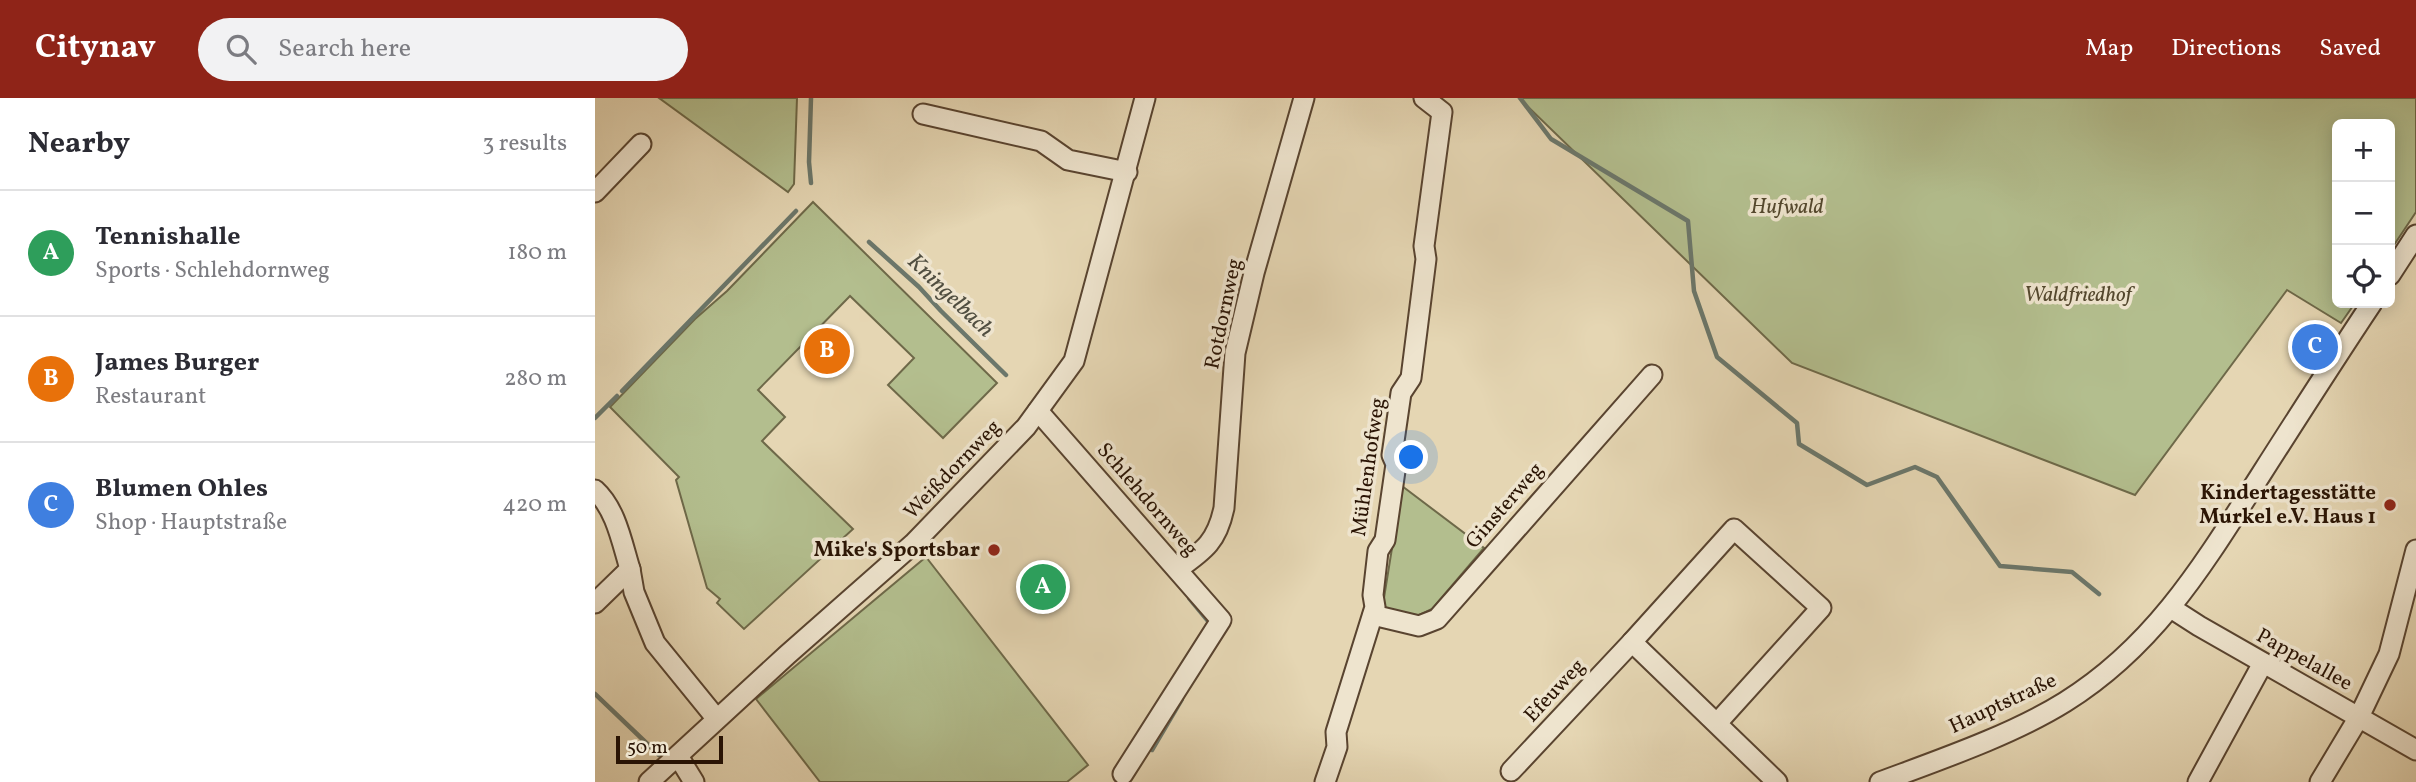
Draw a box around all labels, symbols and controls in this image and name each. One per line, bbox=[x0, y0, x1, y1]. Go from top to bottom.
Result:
search box bbox=[198, 18, 688, 81]
text: Citynav bbox=[35, 26, 156, 72]
icon: search bbox=[222, 30, 260, 68]
text: Search here bbox=[278, 31, 411, 67]
text: Map bbox=[2085, 32, 2133, 66]
text: Directions bbox=[2171, 32, 2281, 66]
text: Saved bbox=[2319, 32, 2381, 66]
map controls bbox=[2332, 119, 2395, 308]
button: + bbox=[2332, 119, 2395, 182]
text: Nearby bbox=[28, 123, 130, 165]
text: 3 results bbox=[482, 128, 567, 160]
button: − bbox=[2332, 182, 2395, 245]
park label: Hufwald bbox=[1750, 193, 1824, 222]
text: Tennishalle bbox=[95, 219, 241, 255]
text: A bbox=[43, 237, 59, 269]
text: 180 m bbox=[508, 237, 567, 269]
button: locate bbox=[2332, 245, 2395, 308]
water label: Kningelbach bbox=[900, 247, 1000, 345]
text: Sports · Schlehdornweg bbox=[95, 255, 330, 287]
street label: Rotdornweg bbox=[1198, 256, 1250, 372]
park label: Waldfriedhof bbox=[2024, 281, 2135, 310]
pin: C bbox=[2292, 321, 2338, 373]
pin: B bbox=[804, 325, 850, 377]
text: James Burger bbox=[95, 345, 259, 381]
text: B bbox=[43, 363, 59, 395]
text: 280 m bbox=[504, 363, 567, 395]
text: Restaurant bbox=[95, 381, 206, 413]
street label: Mühlenhofweg bbox=[1345, 396, 1393, 538]
street label: Weißdornweg bbox=[898, 414, 1008, 526]
street label: Schlehdornweg bbox=[1089, 437, 1205, 563]
your location bbox=[1394, 440, 1428, 474]
street label: Ginsterweg bbox=[1459, 457, 1551, 555]
text: Blumen Ohles bbox=[95, 471, 268, 507]
place label: Kindertagesstätte Murkel e.V. Haus 1 bbox=[2199, 479, 2376, 532]
text: C bbox=[44, 489, 58, 521]
text: 420 m bbox=[502, 489, 567, 521]
marker: Kindertagesstätte Murkel e.V. Haus 1 bbox=[2382, 497, 2398, 513]
text: Shop · Hauptstraße bbox=[95, 507, 287, 539]
place label: Mike's Sportsbar bbox=[814, 536, 980, 565]
marker: Mike's Sportsbar bbox=[986, 542, 1002, 558]
pin: A bbox=[1020, 561, 1066, 613]
street label: Pappelallee bbox=[2251, 622, 2357, 698]
street label: Efeuweg bbox=[1518, 653, 1592, 729]
street label: Hauptstraße bbox=[1944, 666, 2062, 742]
scale bar bbox=[616, 733, 723, 765]
text: 50 m bbox=[627, 735, 668, 761]

